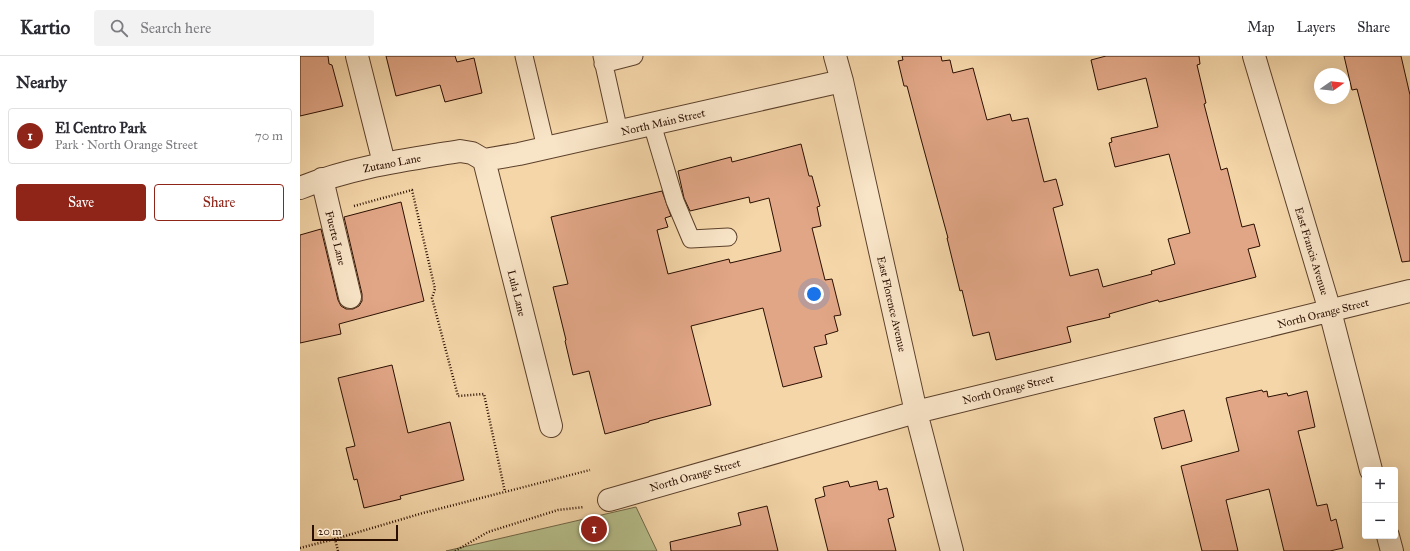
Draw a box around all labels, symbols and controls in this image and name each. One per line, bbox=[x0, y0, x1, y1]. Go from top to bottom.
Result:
search box bbox=[94, 10, 374, 46]
text: Kartio bbox=[20, 16, 70, 39]
icon: search bbox=[108, 17, 130, 39]
text: Search here bbox=[140, 19, 211, 37]
text: Map bbox=[1247, 19, 1275, 36]
text: Layers bbox=[1297, 19, 1335, 36]
text: Share bbox=[1357, 19, 1390, 36]
north arrow bbox=[1314, 68, 1350, 104]
text: Nearby bbox=[16, 72, 67, 93]
street label: North Main Street bbox=[620, 106, 707, 138]
text: El Centro Park bbox=[55, 119, 146, 137]
text: 1 bbox=[27, 128, 33, 144]
text: 70 m bbox=[255, 128, 283, 144]
text: Park · North Orange Street bbox=[55, 137, 198, 153]
street label: Zutano Lane bbox=[362, 151, 422, 175]
button: Save bbox=[16, 184, 146, 221]
button: Share bbox=[154, 184, 284, 221]
street label: East Francis Avenue bbox=[1292, 205, 1331, 297]
street label: Fuerte Lane bbox=[322, 209, 349, 267]
street label: East Florence Avenue bbox=[874, 255, 909, 354]
street label: Lula Lane bbox=[504, 269, 529, 318]
your location bbox=[804, 284, 824, 304]
street label: North Orange Street bbox=[1276, 296, 1370, 331]
street label: North Orange Street bbox=[961, 372, 1055, 407]
street label: North Orange Street bbox=[648, 456, 742, 495]
map controls bbox=[1362, 467, 1398, 539]
button: + bbox=[1362, 467, 1398, 503]
button: − bbox=[1362, 503, 1398, 539]
pin: 1 bbox=[581, 514, 607, 544]
scale bar bbox=[312, 523, 398, 542]
text: 20 m bbox=[318, 525, 341, 538]

